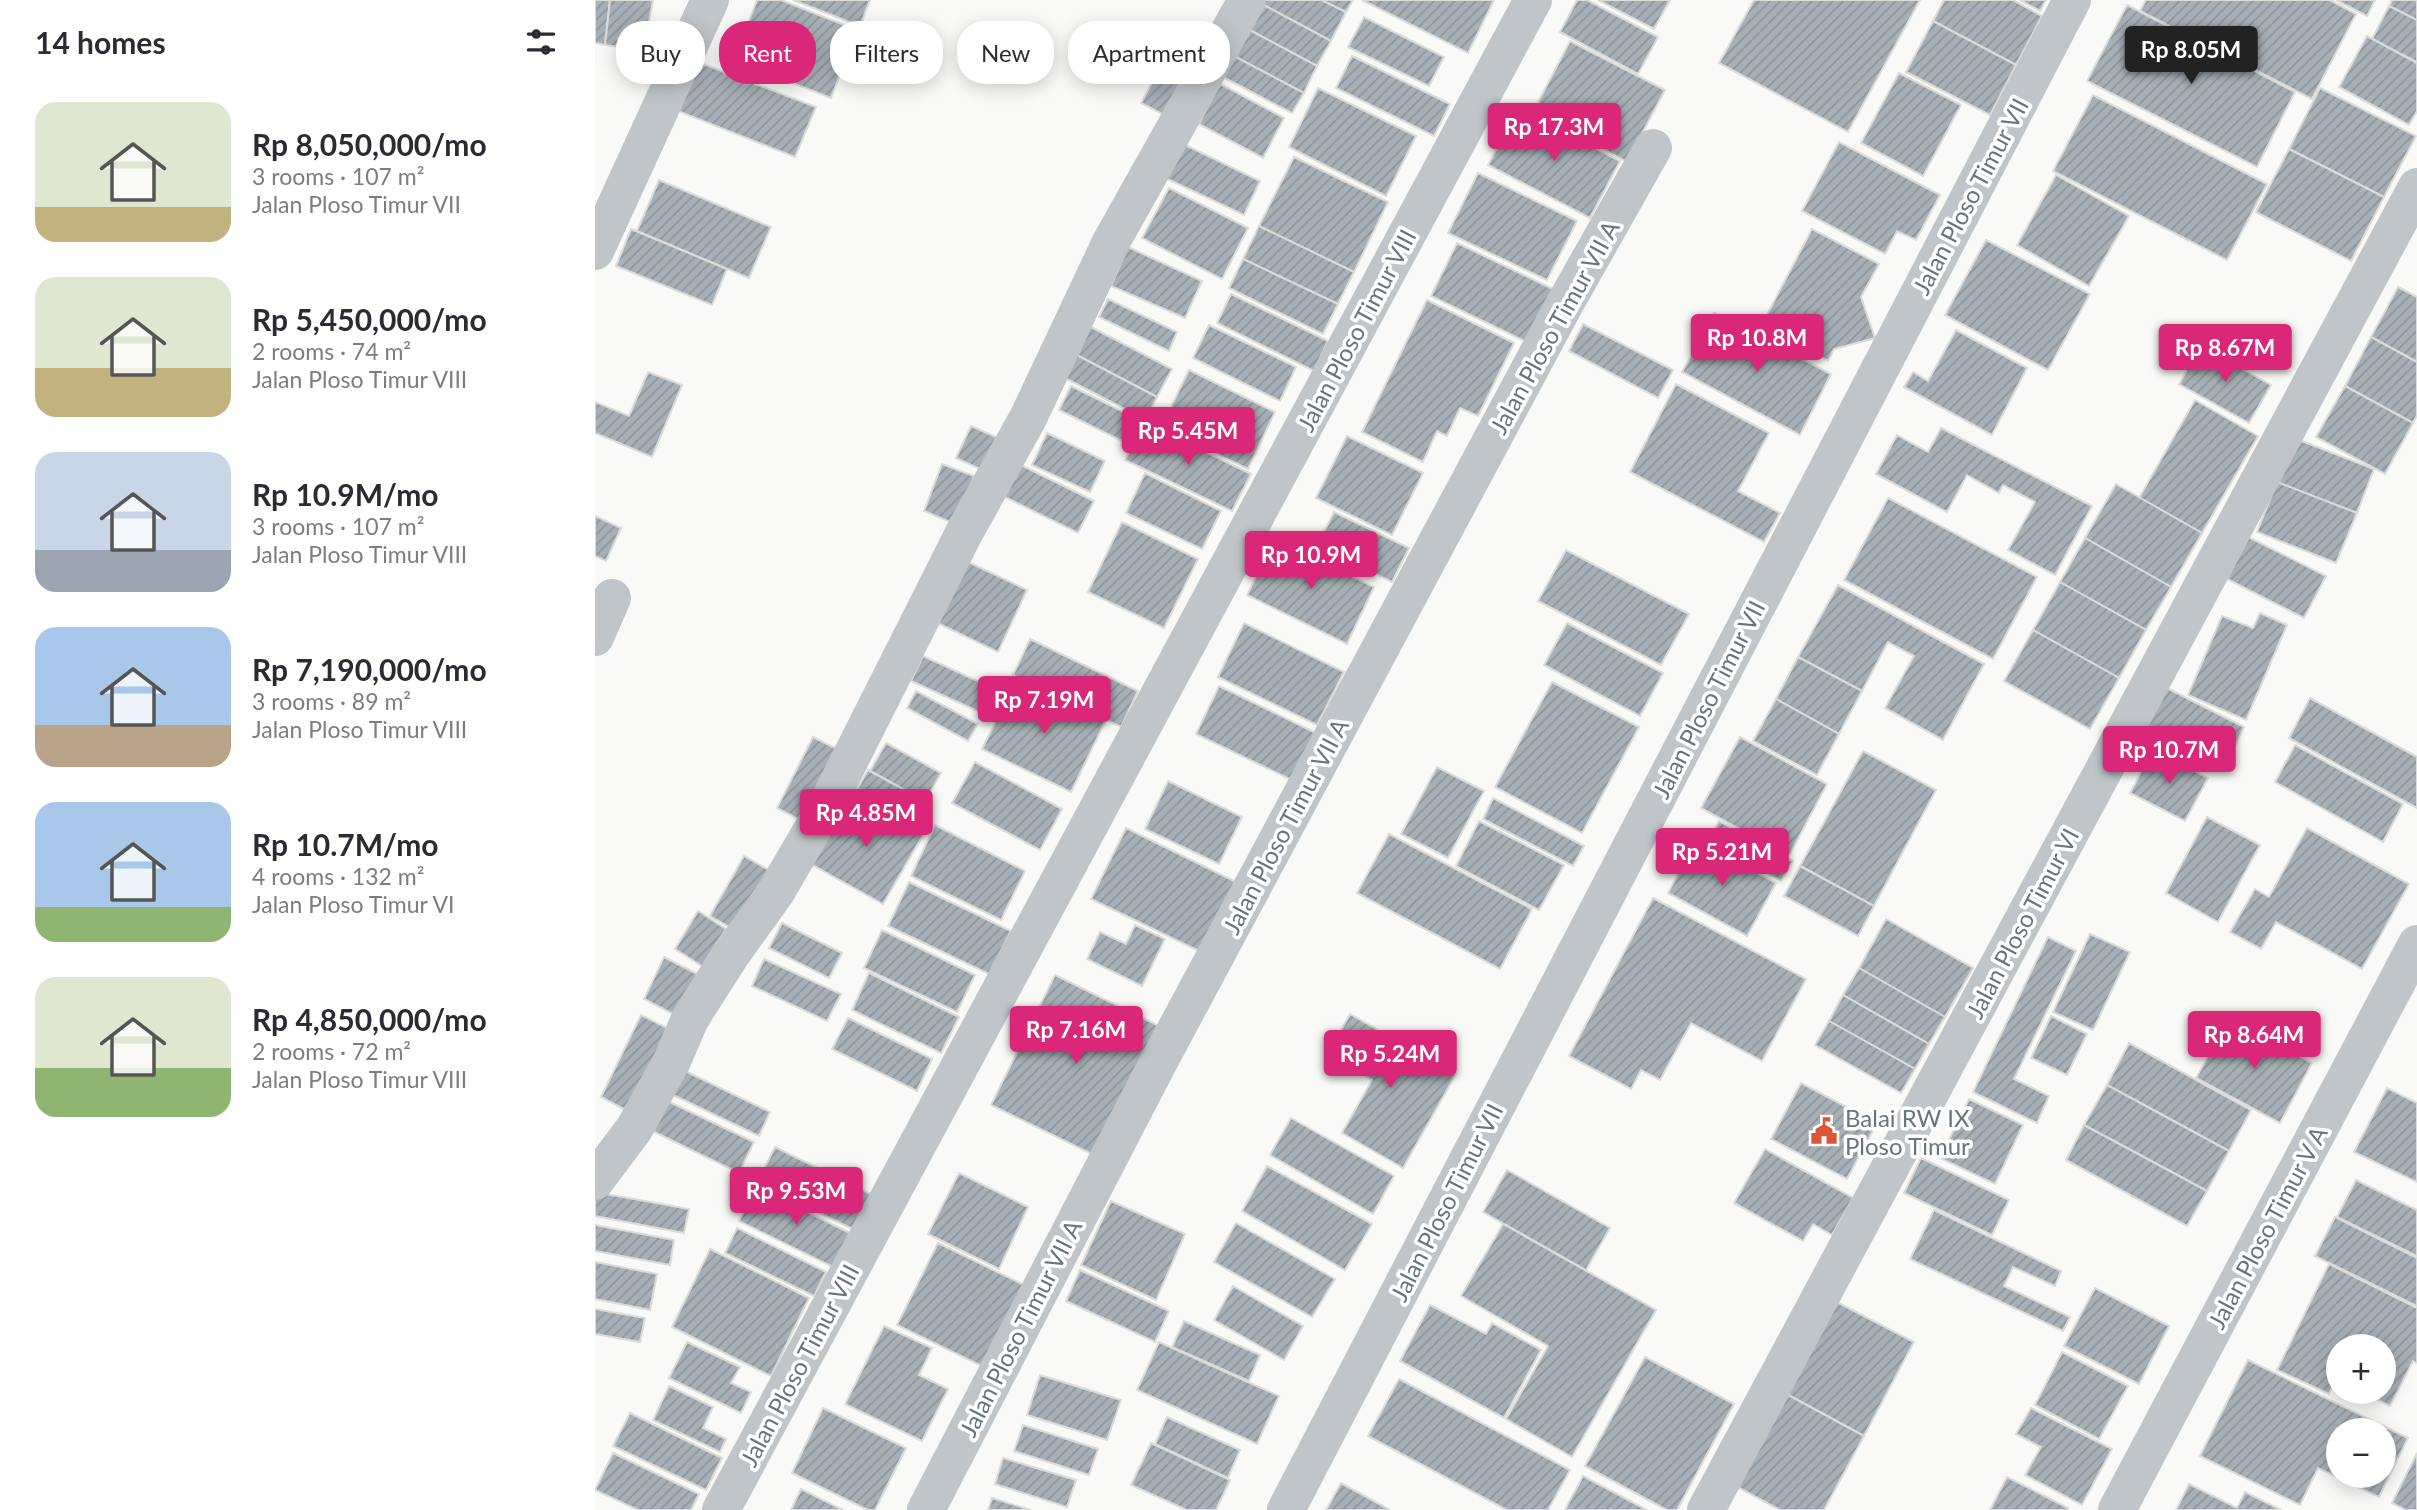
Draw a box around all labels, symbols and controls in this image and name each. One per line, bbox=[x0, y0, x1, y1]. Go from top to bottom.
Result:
chip: Buy bbox=[616, 21, 705, 84]
chip: Rent bbox=[719, 21, 816, 84]
chip: Filters bbox=[830, 21, 943, 84]
chip: New bbox=[957, 21, 1054, 84]
chip: Apartment bbox=[1068, 21, 1230, 84]
icon: filters bbox=[522, 23, 560, 61]
text: 14 homes bbox=[35, 24, 166, 60]
pin: Rp 8.05M bbox=[2119, 27, 2263, 86]
text: Rp 8.05M bbox=[2141, 35, 2241, 63]
street label: Jalan Ploso Timur VII bbox=[1906, 93, 2034, 299]
pin: Rp 17.3M bbox=[1482, 104, 1626, 163]
text: Rp 17.3M bbox=[1504, 112, 1604, 140]
text: Rp 8,050,000/mo bbox=[252, 126, 487, 162]
icon: home bbox=[91, 130, 175, 214]
text: 3 rooms · 107 m² bbox=[252, 162, 424, 190]
text: Jalan Ploso Timur VII bbox=[252, 190, 461, 218]
street label: Jalan Ploso Timur VII A bbox=[1483, 215, 1625, 439]
street label: Jalan Ploso Timur VIII bbox=[1290, 224, 1422, 436]
text: Rp 5,450,000/mo bbox=[252, 301, 487, 337]
icon: home bbox=[91, 305, 175, 389]
pin: Rp 10.8M bbox=[1685, 314, 1829, 374]
text: Rp 10.8M bbox=[1707, 323, 1807, 351]
pin: Rp 8.67M bbox=[2153, 324, 2297, 384]
text: Rp 8.67M bbox=[2175, 333, 2275, 361]
text: 2 rooms · 74 m² bbox=[252, 337, 411, 365]
text: Jalan Ploso Timur VIII bbox=[252, 365, 467, 393]
pin: Rp 5.45M bbox=[1116, 407, 1260, 467]
text: Rp 5.45M bbox=[1138, 416, 1238, 444]
text: Rp 10.9M/mo bbox=[252, 476, 439, 512]
icon: home bbox=[91, 480, 175, 564]
text: 3 rooms · 107 m² bbox=[252, 512, 424, 540]
pin: Rp 10.9M bbox=[1239, 532, 1383, 591]
text: Jalan Ploso Timur VIII bbox=[252, 540, 467, 568]
text: Rp 10.9M bbox=[1261, 540, 1361, 568]
street label: Jalan Ploso Timur VII bbox=[1646, 595, 1770, 803]
text: Rp 7,190,000/mo bbox=[252, 651, 487, 687]
icon: home bbox=[91, 655, 175, 739]
pin: Rp 7.19M bbox=[972, 676, 1116, 736]
text: Rp 7.19M bbox=[994, 685, 1094, 713]
text: 3 rooms · 89 m² bbox=[252, 687, 411, 715]
street label: Jalan Ploso Timur VII A bbox=[1216, 713, 1354, 939]
text: Jalan Ploso Timur VIII bbox=[252, 715, 467, 743]
pin: Rp 10.7M bbox=[2097, 726, 2241, 786]
text: Rp 10.7M bbox=[2119, 735, 2219, 763]
pin: Rp 4.85M bbox=[794, 790, 938, 849]
text: Rp 4.85M bbox=[816, 798, 916, 826]
street label: Jalan Ploso Timur VI bbox=[1960, 823, 2084, 1023]
text: Rp 10.7M/mo bbox=[252, 826, 439, 862]
pin: Rp 5.21M bbox=[1650, 828, 1794, 888]
icon: home bbox=[91, 830, 175, 914]
text: Rp 5.21M bbox=[1672, 837, 1772, 865]
text: 4 rooms · 132 m² bbox=[252, 862, 424, 890]
text: Jalan Ploso Timur VI bbox=[252, 890, 454, 918]
text: Rp 4,850,000/mo bbox=[252, 1001, 487, 1037]
icon: home bbox=[91, 1005, 175, 1089]
pin: Rp 7.16M bbox=[1004, 1006, 1148, 1066]
pin: Rp 8.64M bbox=[2182, 1012, 2326, 1071]
text: Rp 7.16M bbox=[1026, 1015, 1126, 1043]
text: Rp 8.64M bbox=[2204, 1020, 2304, 1048]
pin: Rp 5.24M bbox=[1318, 1030, 1462, 1090]
text: 2 rooms · 72 m² bbox=[252, 1037, 411, 1065]
text: Rp 5.24M bbox=[1340, 1039, 1440, 1067]
text: Jalan Ploso Timur VIII bbox=[252, 1065, 467, 1093]
street label: Jalan Ploso Timur VII bbox=[1384, 1098, 1508, 1306]
place label: Balai RW IX Ploso Timur bbox=[1845, 1103, 1970, 1160]
public building icon: Balai RW IX Ploso Timur bbox=[1809, 1116, 1839, 1146]
street label: Jalan Ploso Timur V A bbox=[2201, 1120, 2333, 1333]
pin: Rp 9.53M bbox=[724, 1168, 868, 1227]
text: Rp 9.53M bbox=[746, 1176, 846, 1204]
street label: Jalan Ploso Timur VII A bbox=[953, 1214, 1088, 1441]
street label: Jalan Ploso Timur VIII bbox=[733, 1259, 865, 1471]
map controls bbox=[2326, 1334, 2396, 1488]
button: + bbox=[2326, 1334, 2396, 1404]
button: − bbox=[2326, 1418, 2396, 1488]

